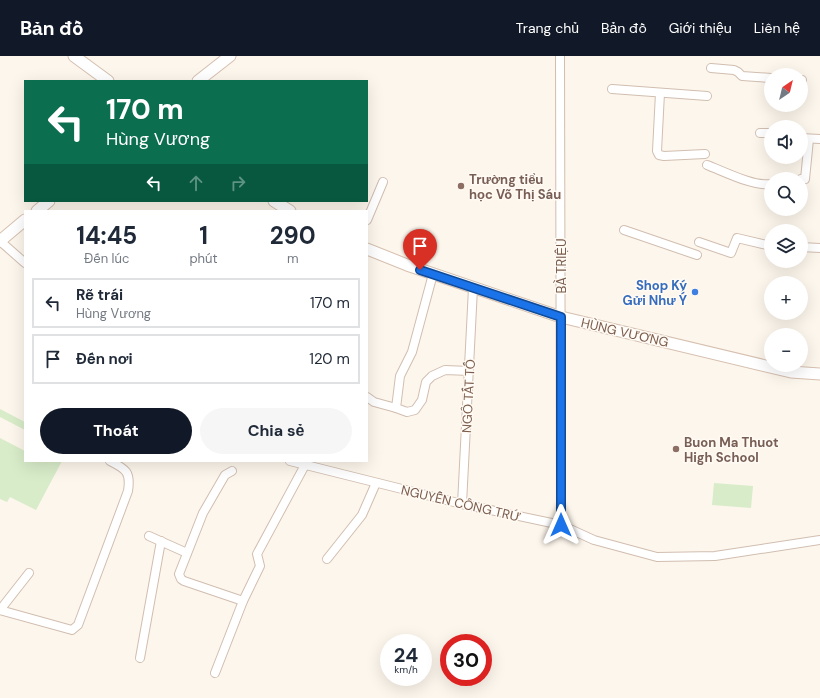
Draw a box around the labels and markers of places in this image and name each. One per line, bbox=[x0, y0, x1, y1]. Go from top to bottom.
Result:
place label: Trường tiểu học Võ Thị Sáu bbox=[469, 171, 561, 203]
marker: Trường tiểu học Võ Thị Sáu bbox=[456, 181, 466, 191]
pin bbox=[403, 229, 437, 270]
place label: Shop Ký Gửi Như Ý bbox=[623, 277, 688, 309]
marker: Shop Ký Gửi Như Ý bbox=[690, 287, 700, 297]
place label: Buon Ma Thuot High School bbox=[684, 434, 779, 466]
marker: Buon Ma Thuot High School bbox=[671, 444, 681, 454]

